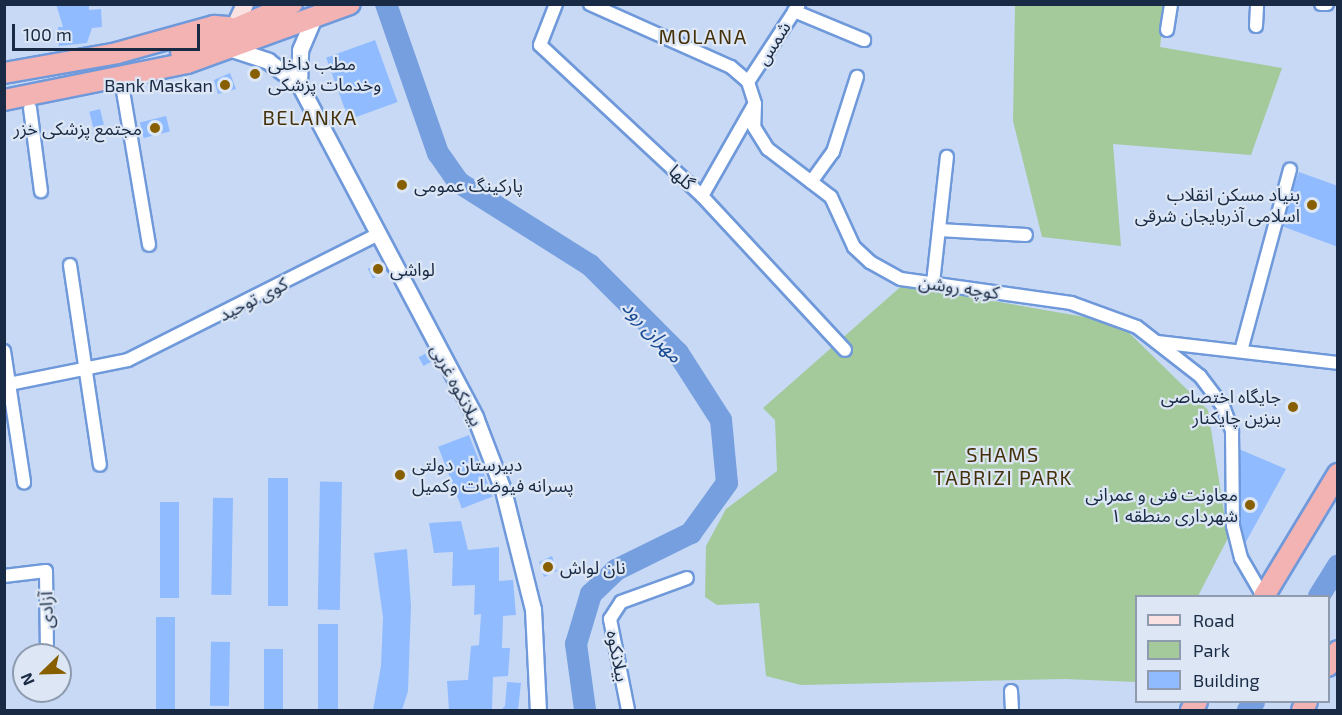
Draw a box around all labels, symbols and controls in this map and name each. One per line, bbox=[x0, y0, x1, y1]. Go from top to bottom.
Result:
scale bar bbox=[15, 12, 202, 50]
street label: شمس bbox=[751, 17, 795, 69]
text: 100 m bbox=[23, 23, 72, 45]
district label: MOLANA bbox=[658, 24, 748, 48]
place label: مطب داخلی وخدمات پزشکی bbox=[268, 53, 381, 96]
marker: مطب داخلی وخدمات پزشکی bbox=[246, 65, 264, 83]
place label: Bank Maskan bbox=[104, 74, 213, 96]
marker: Bank Maskan bbox=[218, 78, 232, 92]
district label: BELANKA bbox=[262, 105, 358, 129]
place label: مجتمع پزشکی خزر bbox=[14, 117, 142, 139]
marker: مجتمع پزشکی خزر bbox=[146, 119, 164, 137]
street label: گلها bbox=[665, 160, 699, 194]
place label: پارکینگ عمومی bbox=[414, 174, 523, 196]
marker: پارکینگ عمومی bbox=[395, 178, 409, 192]
place label: بنیاد مسکن انقلاب اسلامی آذربایجان شرقی bbox=[1135, 184, 1300, 226]
marker: بنیاد مسکن انقلاب اسلامی آذربایجان شرقی bbox=[1305, 198, 1319, 212]
place label: لواشی bbox=[390, 258, 435, 280]
marker: لواشی bbox=[371, 262, 385, 276]
street label: کوچه روشن bbox=[917, 271, 1001, 303]
street label: کوی توحید bbox=[215, 272, 291, 326]
water label: مهران رود bbox=[618, 295, 688, 367]
street label: بیلانکوه غربی bbox=[426, 340, 488, 430]
place label: جایگاه اختصاصی بنزین چایکنار bbox=[1161, 386, 1281, 428]
marker: جایگاه اختصاصی بنزین چایکنار bbox=[1286, 400, 1300, 414]
district label: SHAMS TABRIZI PARK bbox=[933, 443, 1073, 490]
place label: دبیرستان دولتی پسرانه فیوضات وکمیل bbox=[412, 454, 574, 496]
marker: دبیرستان دولتی پسرانه فیوضات وکمیل bbox=[393, 468, 407, 482]
place label: معاونت فنی و عمرانی شهرداری منطقه ۱ bbox=[1085, 484, 1238, 526]
marker: معاونت فنی و عمرانی شهرداری منطقه ۱ bbox=[1243, 498, 1257, 512]
place label: نان لواش bbox=[560, 556, 626, 578]
marker: نان لواش bbox=[541, 560, 555, 574]
street label: آزادی bbox=[35, 591, 57, 629]
legend bbox=[1135, 595, 1330, 703]
text: Road bbox=[1193, 609, 1234, 631]
street label: بیلانکوه bbox=[602, 628, 634, 684]
text: Park bbox=[1193, 639, 1230, 661]
north arrow bbox=[12, 643, 72, 703]
text: Building bbox=[1193, 669, 1260, 691]
text: N bbox=[16, 670, 38, 688]

